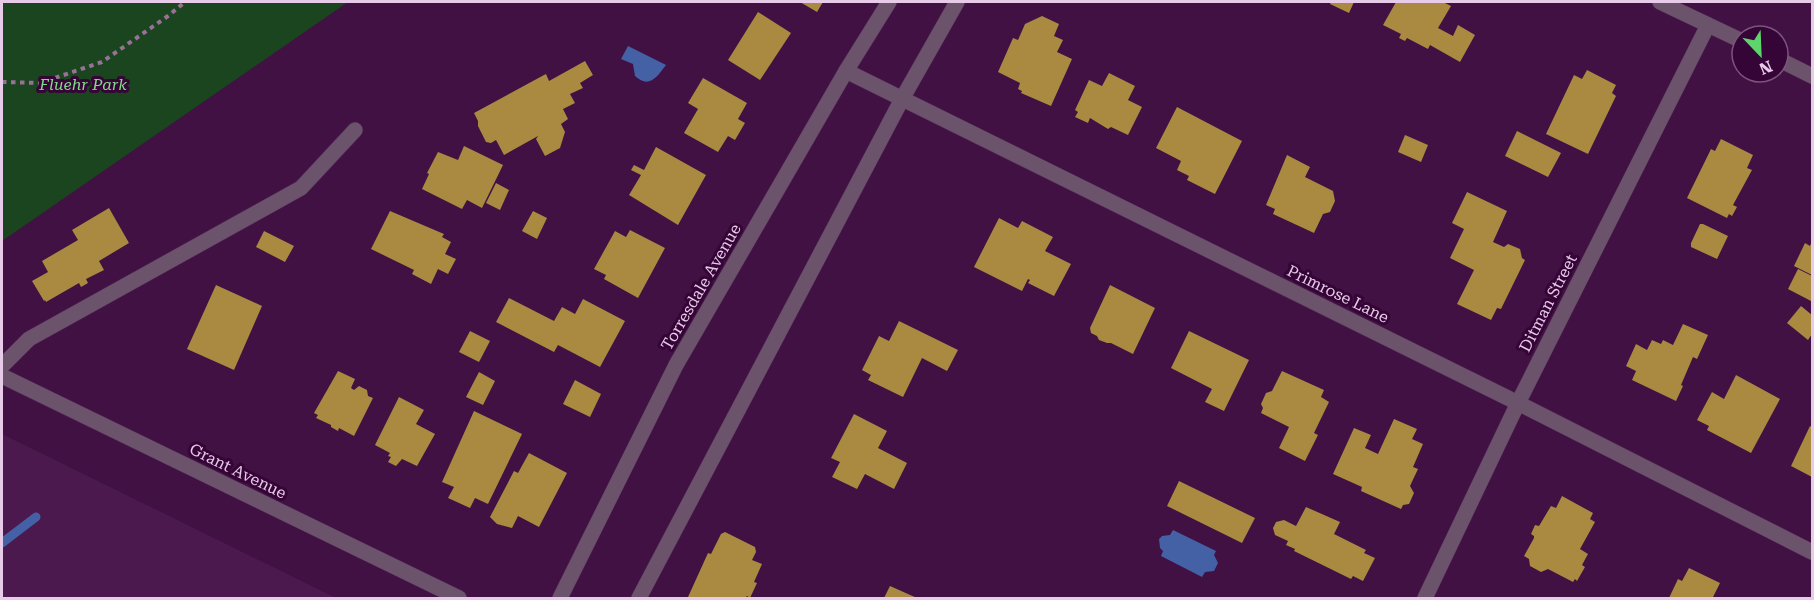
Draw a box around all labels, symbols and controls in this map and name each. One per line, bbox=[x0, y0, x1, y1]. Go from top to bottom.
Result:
north arrow bbox=[1730, 24, 1790, 84]
text: N bbox=[1756, 56, 1775, 79]
park label: Fluehr Park bbox=[38, 75, 127, 94]
street label: Torresdale Avenue bbox=[657, 220, 745, 354]
street label: Ditman Street bbox=[1515, 251, 1581, 355]
street label: Primrose Lane bbox=[1284, 261, 1392, 327]
street label: Grant Avenue bbox=[187, 439, 290, 503]

